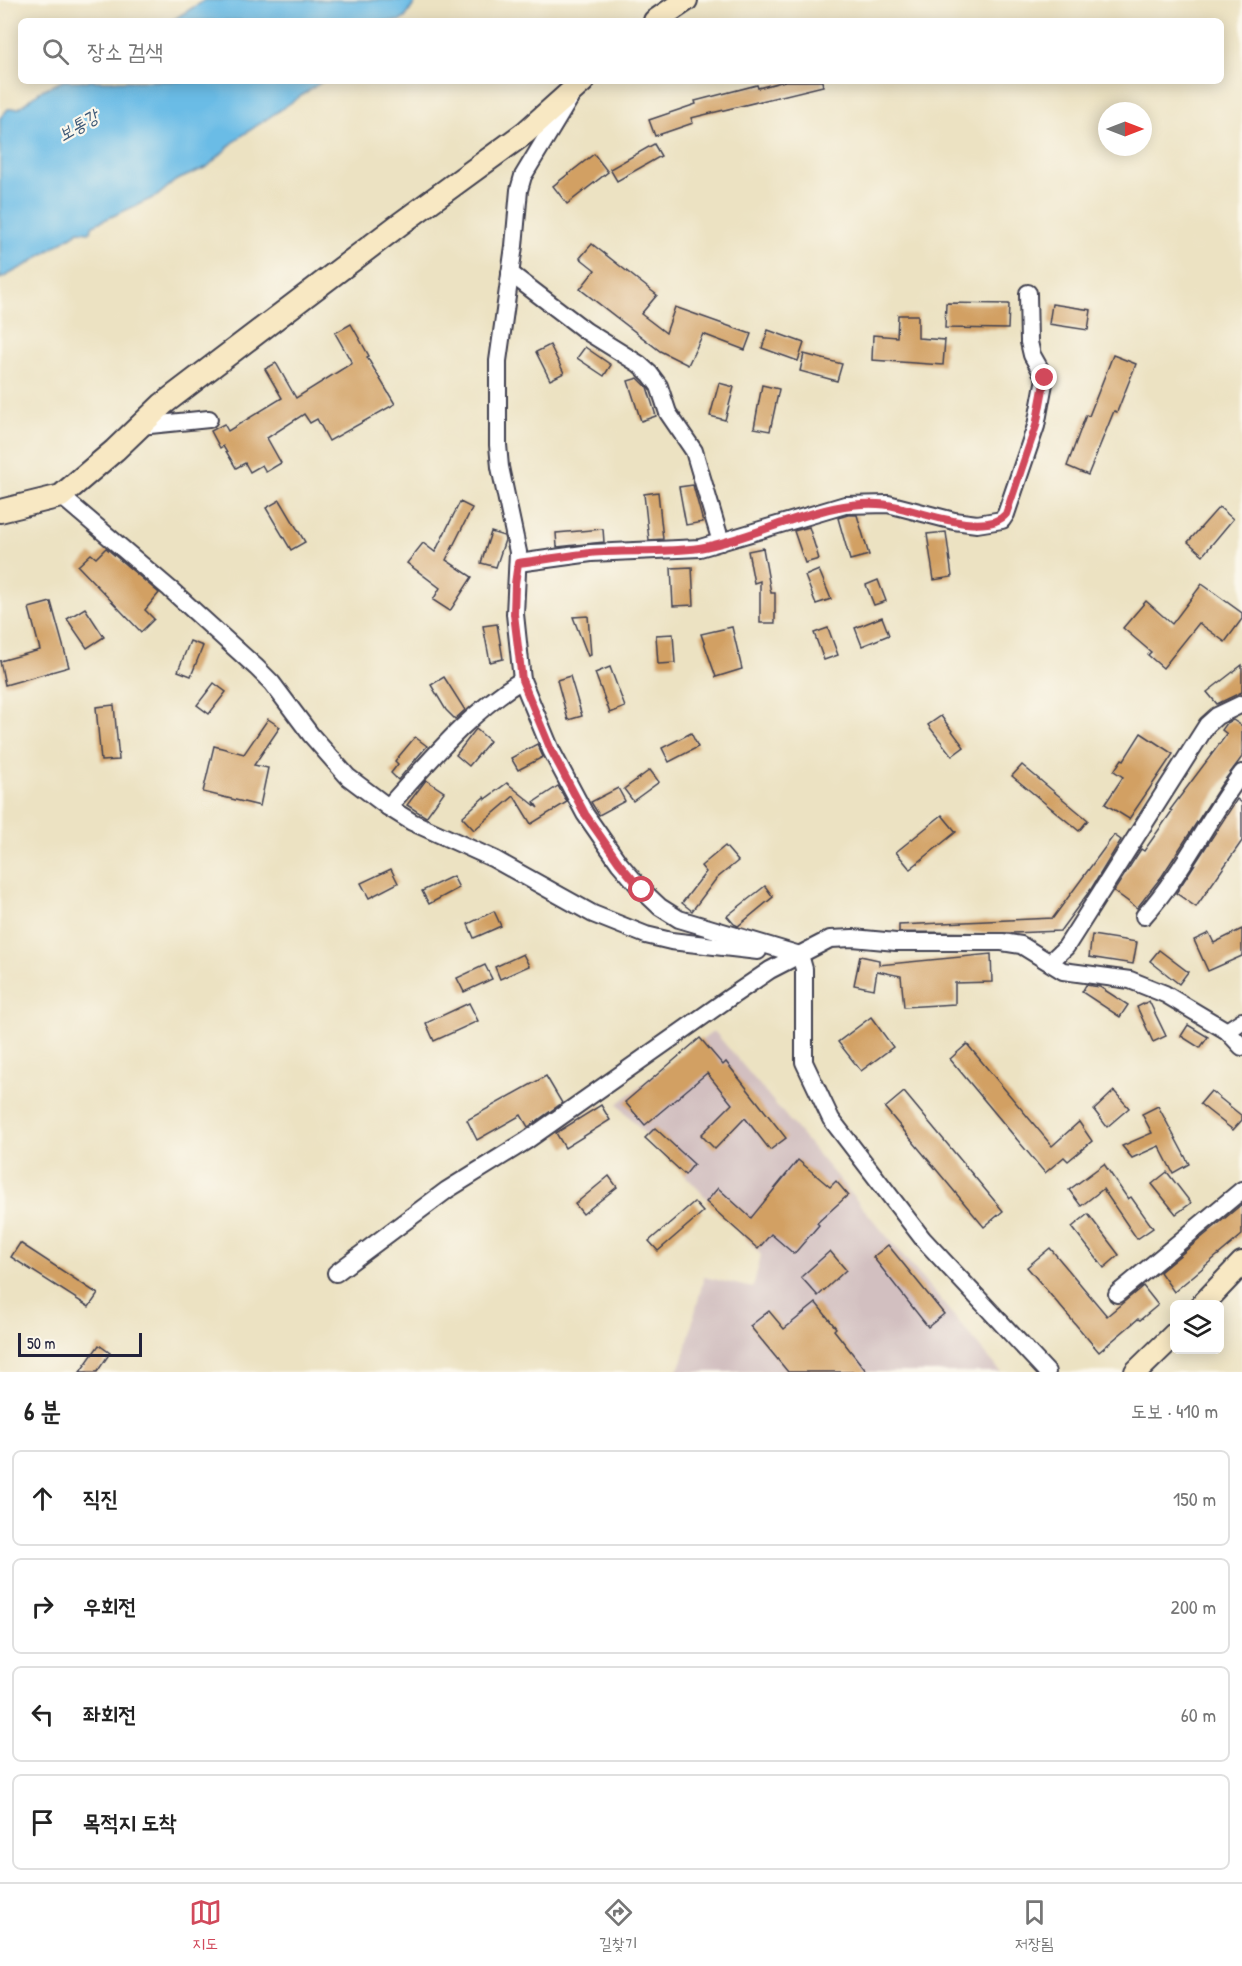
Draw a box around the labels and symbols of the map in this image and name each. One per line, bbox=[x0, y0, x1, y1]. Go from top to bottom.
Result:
water label: 보통강 bbox=[53, 102, 105, 147]
north arrow bbox=[1098, 102, 1152, 156]
route end bbox=[1031, 364, 1057, 390]
route start bbox=[628, 876, 654, 902]
scale bar bbox=[18, 1330, 142, 1358]

